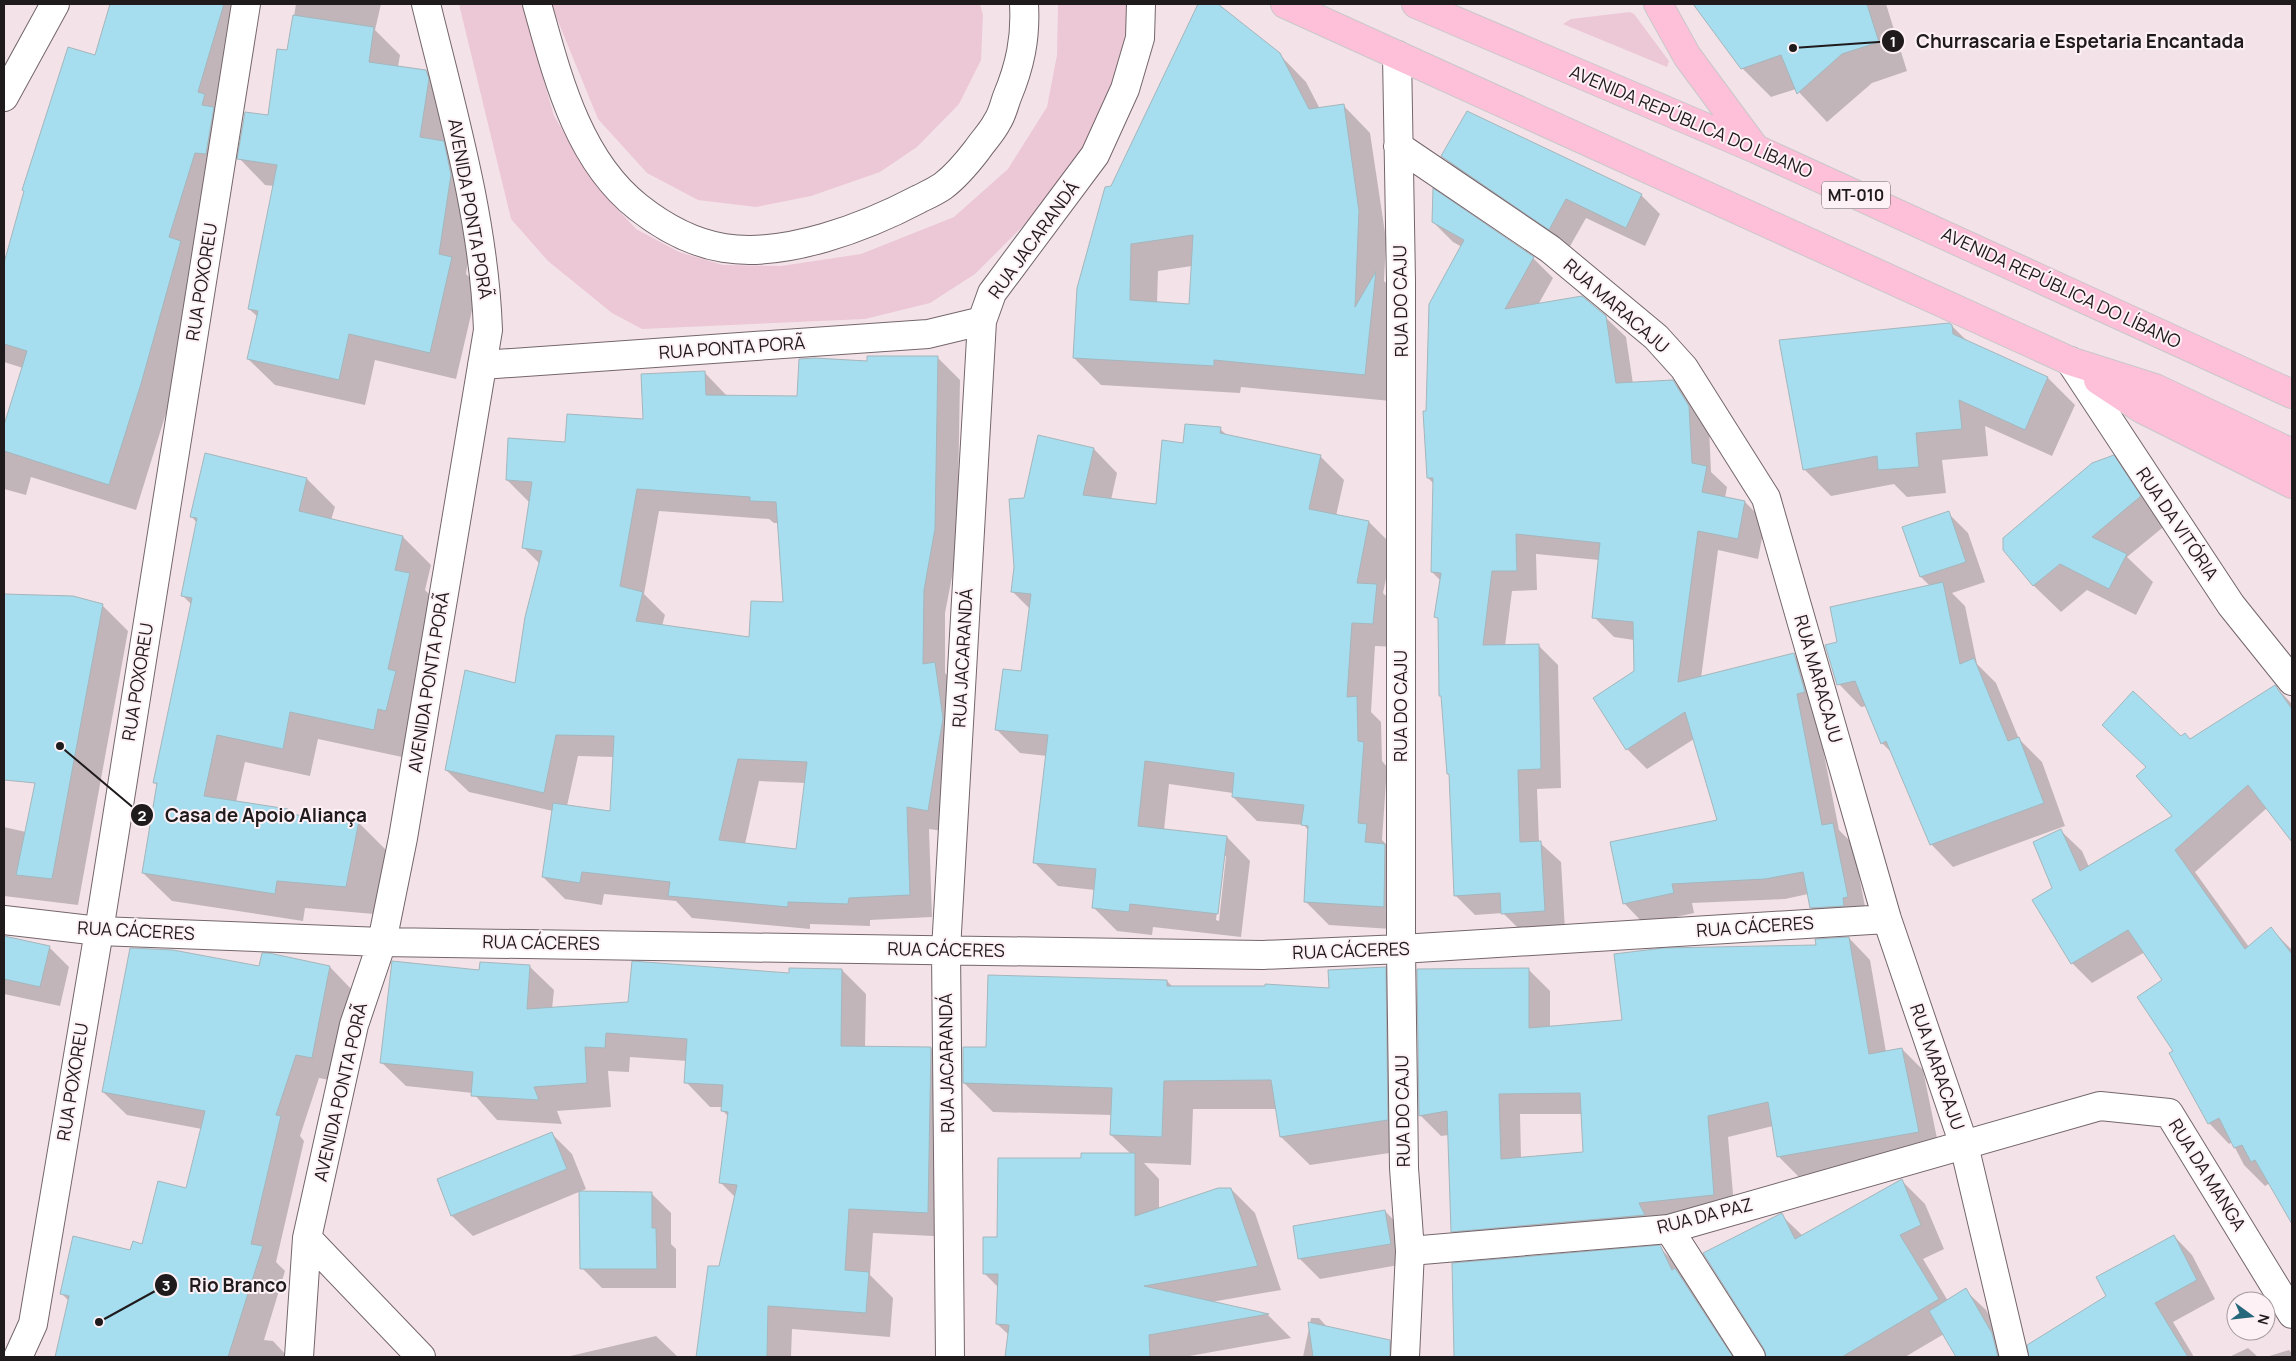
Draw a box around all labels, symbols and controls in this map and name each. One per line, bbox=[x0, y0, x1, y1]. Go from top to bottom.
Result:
callout: Churrascaria e Espetaria Encantada bbox=[1881, 24, 2254, 58]
text: Churrascaria e Espetaria Encantada bbox=[1916, 28, 2244, 54]
text: 1 bbox=[1890, 31, 1896, 52]
street label: AVENIDA REPÚBLICA DO LÍBANO bbox=[1566, 59, 1816, 183]
street label: AVENIDA PONTA PORÃ bbox=[443, 117, 499, 301]
street label: RUA JACARANDÁ bbox=[982, 175, 1084, 303]
road number: MT-010 bbox=[1822, 182, 1890, 208]
street label: RUA POXOREU bbox=[180, 221, 222, 343]
street label: AVENIDA REPÚBLICA DO LÍBANO bbox=[1938, 221, 2185, 353]
street label: RUA DO CAJU bbox=[1387, 245, 1413, 357]
street label: RUA MARACAJU bbox=[1559, 253, 1674, 358]
street label: RUA PONTA PORÃ bbox=[658, 330, 807, 364]
street label: RUA DA VITÓRIA bbox=[2131, 462, 2225, 585]
street label: RUA JACARANDÁ bbox=[946, 587, 978, 728]
street label: AVENIDA PONTA PORÃ bbox=[402, 589, 454, 774]
street label: RUA MARACAJU bbox=[1789, 612, 1849, 746]
street label: RUA POXOREU bbox=[116, 621, 158, 743]
street label: RUA DO CAJU bbox=[1388, 650, 1412, 762]
callout: Casa de Apoio Aliança bbox=[130, 798, 377, 832]
text: Casa de Apoio Aliança bbox=[165, 802, 367, 828]
text: 2 bbox=[138, 805, 147, 826]
street label: RUA CÁCERES bbox=[1696, 910, 1814, 942]
street label: RUA CÁCERES bbox=[77, 915, 195, 945]
street label: RUA CÁCERES bbox=[482, 929, 600, 955]
street label: RUA CÁCERES bbox=[887, 936, 1005, 962]
street label: RUA CÁCERES bbox=[1292, 936, 1410, 964]
street label: RUA JACARANDÁ bbox=[933, 992, 959, 1133]
street label: AVENIDA PONTA PORÃ bbox=[308, 999, 372, 1184]
street label: RUA MARACAJU bbox=[1905, 1000, 1971, 1133]
street label: RUA POXOREU bbox=[51, 1021, 93, 1143]
street label: RUA DO CAJU bbox=[1389, 1055, 1415, 1167]
street label: RUA DA MANGA bbox=[2164, 1114, 2252, 1236]
street label: RUA DA PAZ bbox=[1655, 1192, 1755, 1238]
callout: Rio Branco bbox=[154, 1268, 297, 1302]
text: Rio Branco bbox=[189, 1272, 287, 1298]
text: 3 bbox=[162, 1275, 170, 1296]
north arrow bbox=[2226, 1291, 2276, 1341]
text: N bbox=[2254, 1312, 2275, 1327]

